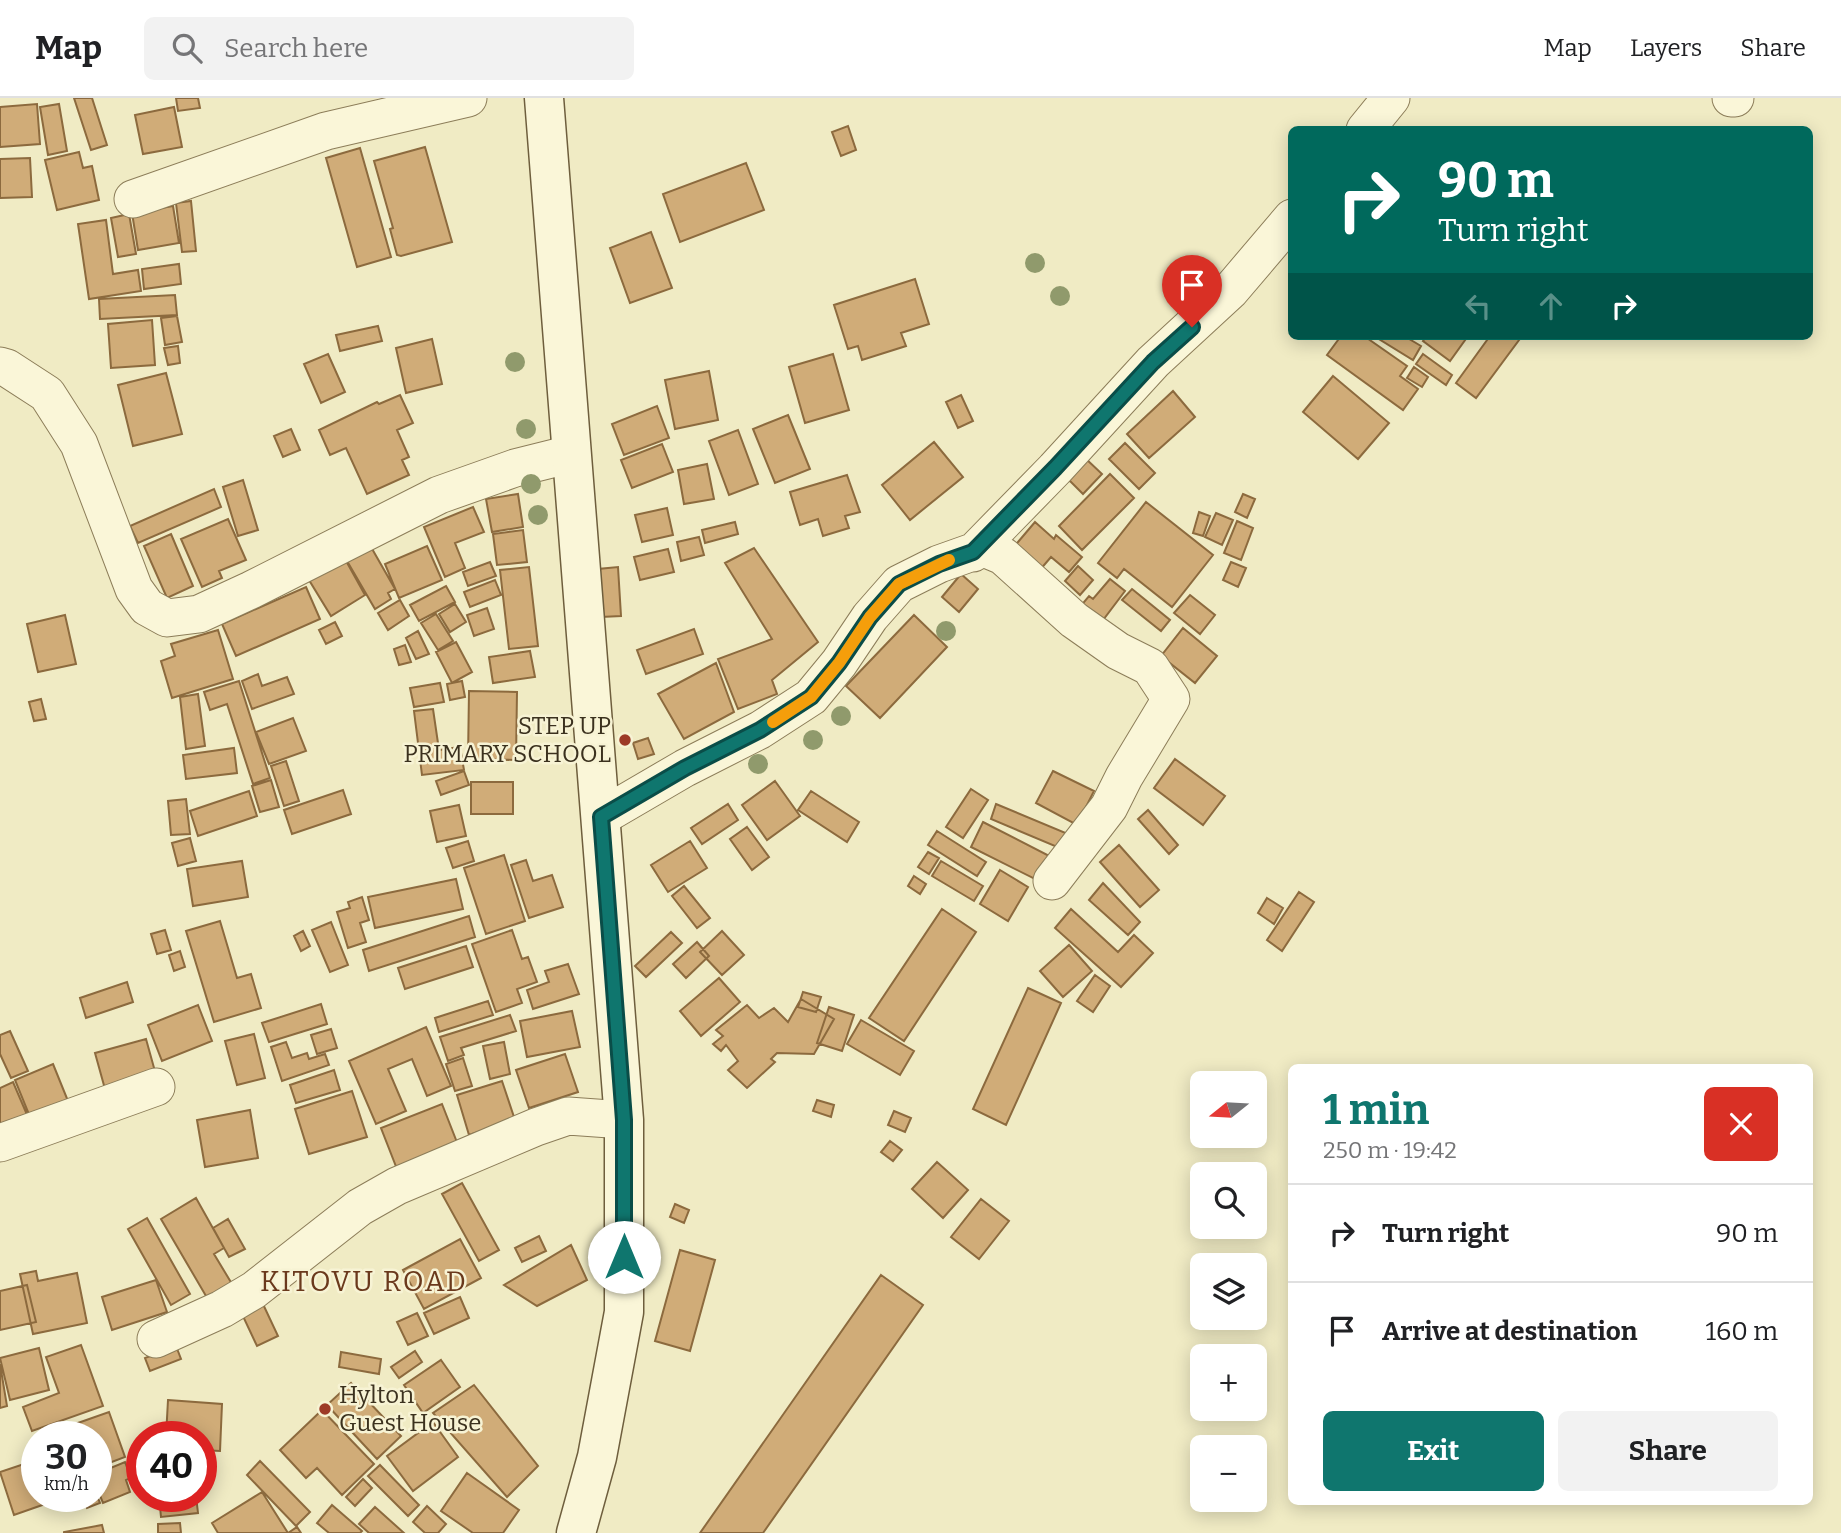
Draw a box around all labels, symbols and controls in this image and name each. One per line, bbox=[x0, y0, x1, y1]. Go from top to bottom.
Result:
search box bbox=[144, 17, 634, 80]
text: Map bbox=[35, 28, 102, 68]
icon: search bbox=[168, 29, 206, 67]
text: Search here bbox=[224, 33, 368, 64]
text: Map bbox=[1544, 34, 1592, 62]
text: Layers bbox=[1630, 34, 1702, 62]
text: Share bbox=[1740, 34, 1806, 62]
text: 90 m bbox=[1438, 151, 1554, 210]
icon: right bbox=[1323, 154, 1414, 245]
text: Turn right bbox=[1438, 211, 1589, 249]
pin bbox=[1162, 255, 1222, 327]
icon: arrive bbox=[1173, 266, 1211, 304]
icon: left bbox=[1459, 287, 1497, 325]
icon: ahead bbox=[1532, 287, 1570, 325]
icon: right bbox=[1605, 287, 1643, 325]
place label: STEP UP PRIMARY SCHOOL bbox=[404, 712, 611, 768]
marker: STEP UP PRIMARY SCHOOL bbox=[617, 732, 633, 748]
north arrow bbox=[1190, 1071, 1267, 1148]
map controls bbox=[1190, 1071, 1267, 1512]
text: 1 min bbox=[1323, 1085, 1429, 1135]
button: close bbox=[1704, 1087, 1778, 1161]
text: 250 m · 19:42 bbox=[1323, 1136, 1457, 1164]
button: search bbox=[1190, 1162, 1267, 1239]
icon: right bbox=[1323, 1214, 1361, 1252]
text: Turn right bbox=[1382, 1218, 1509, 1249]
text: 90 m bbox=[1716, 1218, 1778, 1249]
position arrow bbox=[587, 1220, 661, 1294]
button: layers bbox=[1190, 1253, 1267, 1330]
district label: KITOVU ROAD bbox=[260, 1265, 468, 1298]
icon: arrive bbox=[1323, 1312, 1361, 1350]
text: Arrive at destination bbox=[1382, 1316, 1637, 1347]
text: 160 m bbox=[1706, 1316, 1778, 1347]
button: + bbox=[1190, 1344, 1267, 1421]
place label: Hylton Guest House bbox=[339, 1381, 481, 1437]
marker: Hylton Guest House bbox=[317, 1401, 333, 1417]
button: Exit bbox=[1323, 1411, 1544, 1491]
button: Share bbox=[1558, 1411, 1778, 1491]
speed limit sign: 40 bbox=[126, 1421, 217, 1512]
button: − bbox=[1190, 1435, 1267, 1512]
text: 30 bbox=[45, 1436, 88, 1478]
text: km/h bbox=[44, 1473, 89, 1495]

